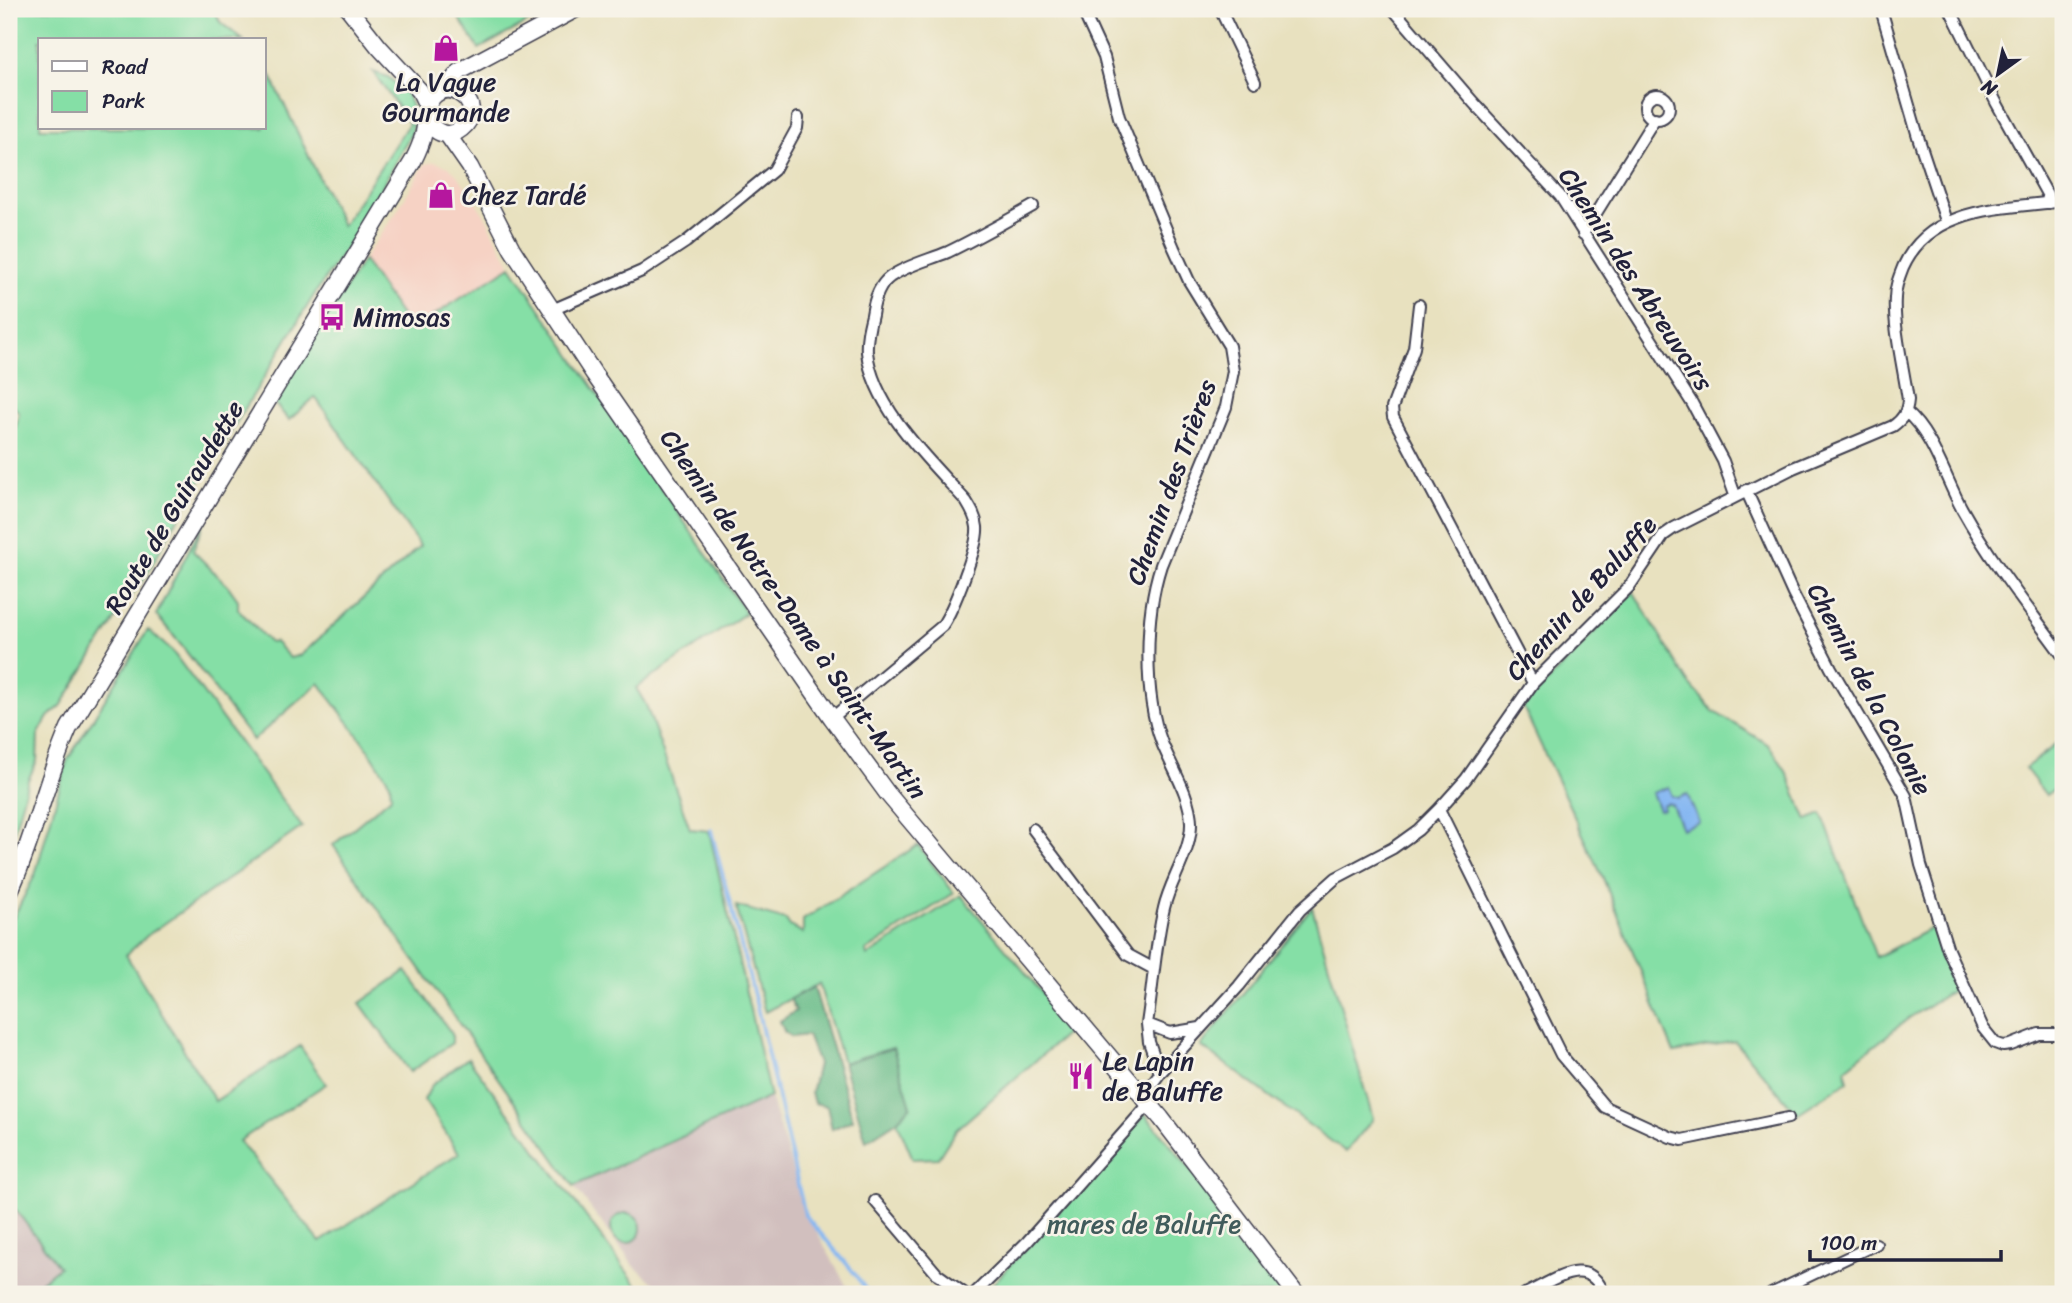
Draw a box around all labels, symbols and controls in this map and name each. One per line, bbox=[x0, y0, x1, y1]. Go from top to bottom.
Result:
shop icon: La Vague Gourmande bbox=[431, 33, 461, 63]
legend bbox=[38, 38, 266, 130]
north arrow bbox=[1964, 38, 2034, 108]
text: Road bbox=[102, 48, 149, 86]
place label: La Vague Gourmande bbox=[382, 59, 510, 135]
text: N bbox=[1974, 70, 2004, 106]
text: Park bbox=[102, 82, 145, 120]
street label: Chemin des Abreuvoirs bbox=[1546, 158, 1727, 401]
place label: Chez Tardé bbox=[462, 172, 587, 218]
shop icon: Chez Tardé bbox=[426, 180, 456, 210]
place label: Mimosas bbox=[353, 294, 451, 340]
bus stop icon: Mimosas bbox=[317, 302, 347, 332]
street label: Chemin des Trières bbox=[1112, 372, 1230, 591]
street label: Route de Guiraudette bbox=[92, 391, 256, 623]
street label: Chemin de Notre-Dame à Saint-Martin bbox=[648, 419, 940, 809]
street label: Chemin de Baluffe bbox=[1493, 504, 1669, 692]
street label: Chemin de la Colonie bbox=[1794, 574, 1946, 804]
place label: Le Lapin de Baluffe bbox=[1102, 1038, 1223, 1114]
restaurant icon: Le Lapin de Baluffe bbox=[1066, 1061, 1096, 1091]
park label: mares de Baluffe bbox=[1047, 1201, 1241, 1247]
scale bar bbox=[1810, 1219, 2000, 1263]
text: 100 m bbox=[1820, 1224, 1877, 1262]

